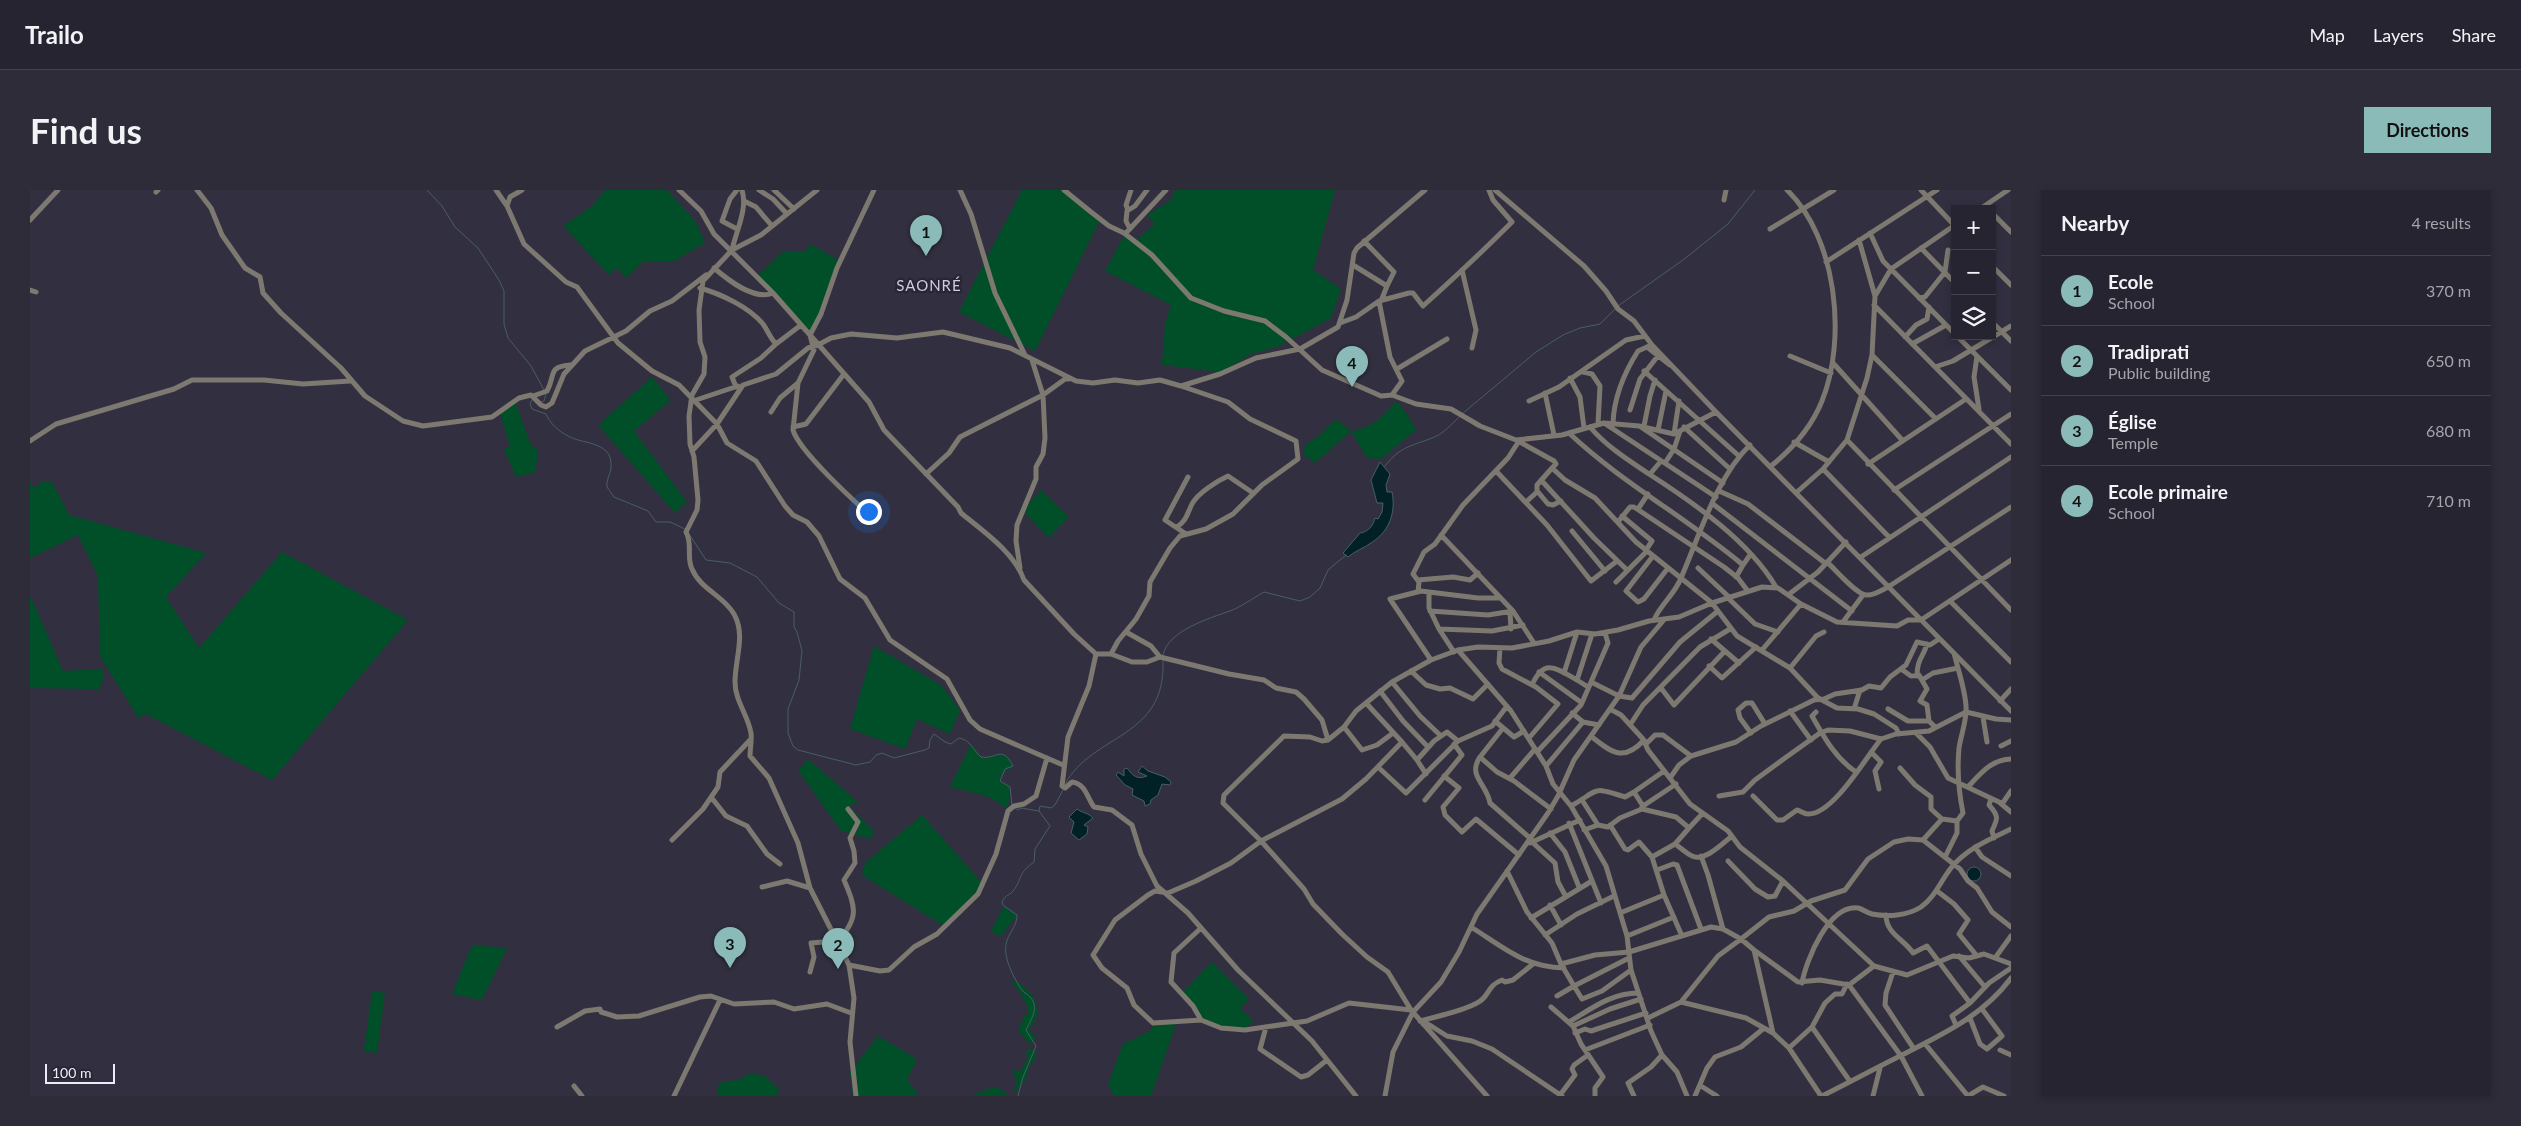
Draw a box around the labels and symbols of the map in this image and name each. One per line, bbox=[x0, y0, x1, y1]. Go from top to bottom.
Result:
pin: 1 bbox=[910, 215, 942, 256]
district label: SAONRÉ bbox=[896, 276, 962, 294]
pin: 4 bbox=[1336, 346, 1368, 387]
your location bbox=[856, 499, 882, 525]
pin: 3 bbox=[714, 927, 746, 968]
pin: 2 bbox=[822, 928, 854, 969]
scale bar bbox=[45, 1061, 115, 1084]

